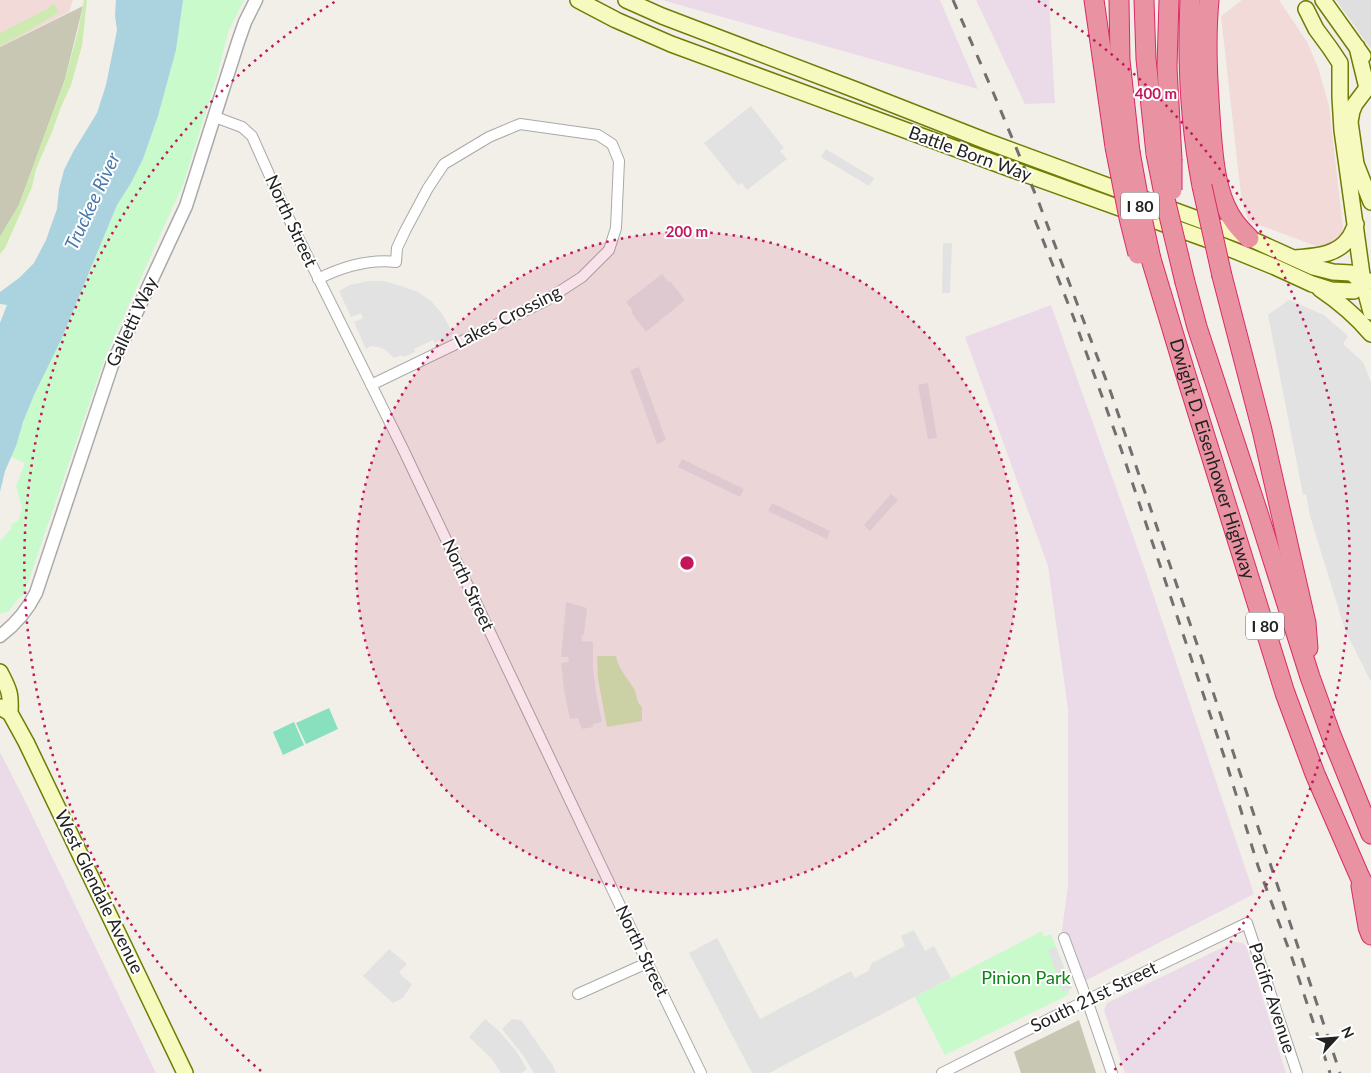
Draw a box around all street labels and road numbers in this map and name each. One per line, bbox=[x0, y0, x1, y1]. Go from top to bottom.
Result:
street label: Battle Born Way bbox=[906, 121, 1036, 186]
street label: North Street bbox=[261, 171, 323, 270]
road number: I 80 bbox=[1121, 192, 1159, 220]
street label: Galletti Way bbox=[101, 272, 162, 370]
street label: Lakes Crossing bbox=[451, 280, 564, 352]
street label: Dwight D. Eisenhower Highway bbox=[1166, 336, 1261, 582]
street label: North Street bbox=[438, 535, 500, 634]
road number: I 80 bbox=[1246, 612, 1284, 640]
street label: West Glendale Avenue bbox=[51, 806, 149, 977]
street label: North Street bbox=[611, 901, 675, 1000]
street label: Pacific Avenue bbox=[1245, 940, 1301, 1056]
street label: South 21st Street bbox=[1027, 956, 1161, 1036]

